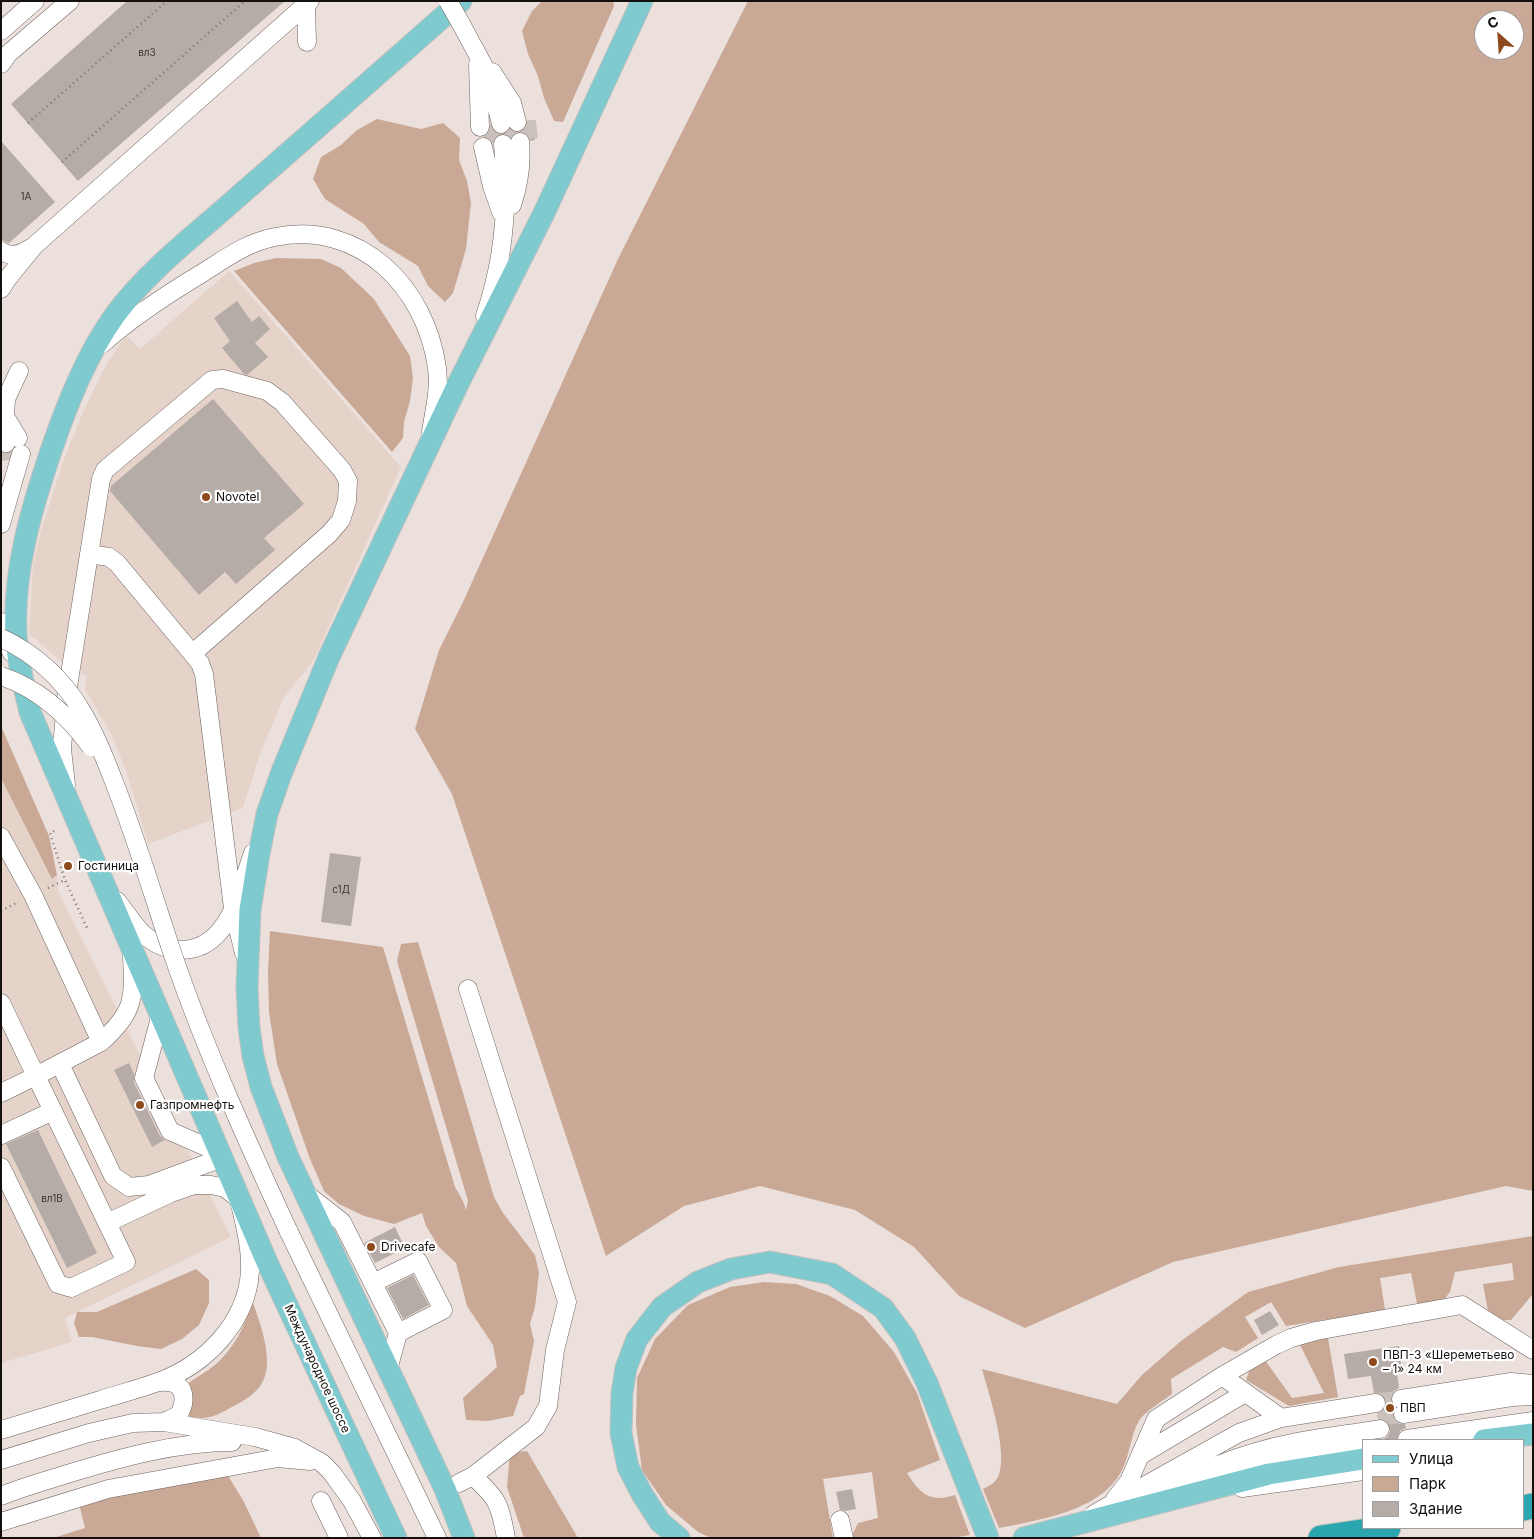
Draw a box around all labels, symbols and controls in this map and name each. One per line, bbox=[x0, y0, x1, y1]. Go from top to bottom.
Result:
north arrow bbox=[1474, 10, 1524, 60]
text: С bbox=[1484, 12, 1501, 32]
house number: вл3 bbox=[138, 47, 156, 59]
house number: 1А bbox=[21, 191, 31, 203]
place label: Novotel bbox=[216, 490, 259, 504]
marker: Novotel bbox=[200, 491, 212, 503]
place label: Гостиница bbox=[78, 859, 139, 873]
marker: Гостиница bbox=[62, 860, 74, 872]
house number: c1Д bbox=[332, 884, 350, 896]
place label: Газпромнефть bbox=[150, 1098, 234, 1112]
marker: Газпромнефть bbox=[134, 1099, 146, 1111]
house number: вл1В bbox=[41, 1193, 63, 1205]
place label: Drivecafe bbox=[381, 1240, 436, 1254]
marker: Drivecafe bbox=[365, 1241, 377, 1253]
street label: Международное шоссе bbox=[281, 1303, 353, 1435]
place label: ПВП-3 «Шереметьево – 1» 24 км bbox=[1383, 1348, 1514, 1376]
marker: ПВП-3 «Шереметьево – 1» 24 км bbox=[1367, 1356, 1379, 1368]
place label: ПВП bbox=[1400, 1401, 1426, 1415]
marker: ПВП bbox=[1384, 1402, 1396, 1414]
legend bbox=[1362, 1439, 1524, 1529]
text: Улица bbox=[1409, 1449, 1453, 1468]
text: Парк bbox=[1409, 1474, 1446, 1493]
text: Здание bbox=[1409, 1499, 1463, 1518]

